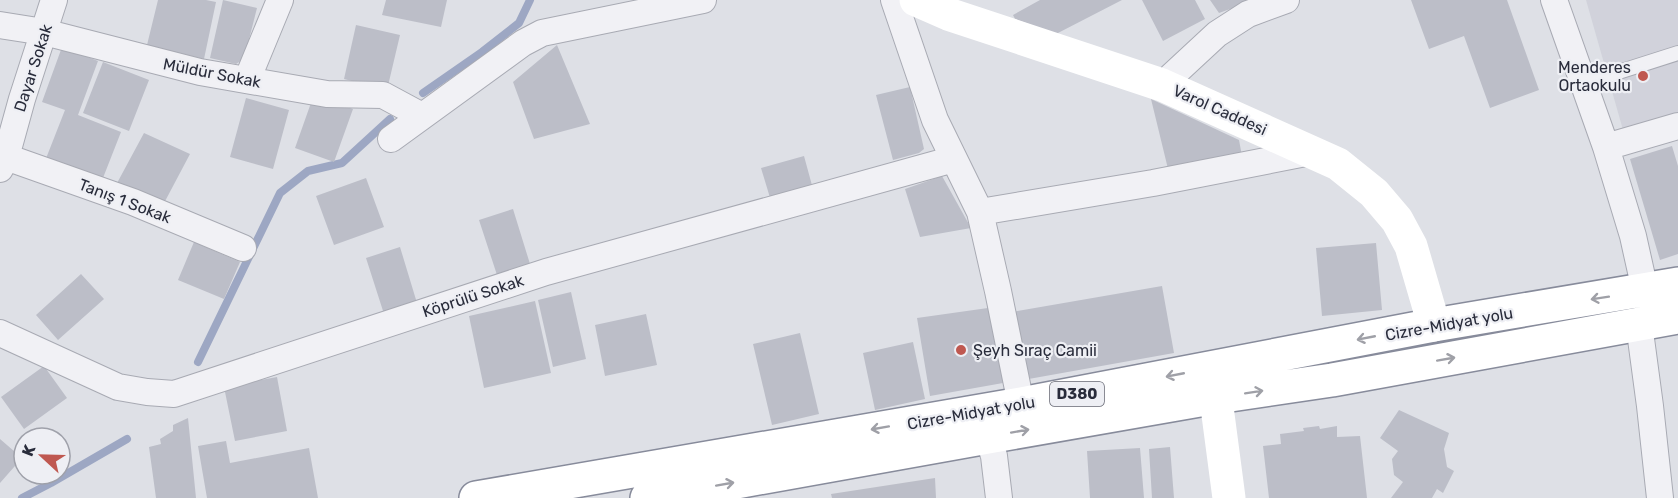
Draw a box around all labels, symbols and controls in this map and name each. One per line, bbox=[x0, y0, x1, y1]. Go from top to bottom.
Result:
street label: Dayar Sokak bbox=[10, 21, 56, 114]
street label: Müldür Sokak bbox=[161, 54, 263, 92]
place label: Menderes Ortaokulu bbox=[1558, 58, 1631, 95]
marker: Menderes Ortaokulu bbox=[1636, 69, 1650, 83]
street label: Varol Caddesi bbox=[1170, 81, 1270, 139]
street label: Tanış 1 Sokak bbox=[76, 175, 175, 228]
street label: Köprülü Sokak bbox=[420, 270, 527, 321]
one-way arrow bbox=[1590, 293, 1610, 304]
street label: Cizre-Midyat yolu bbox=[1384, 303, 1514, 345]
one-way arrow bbox=[1357, 333, 1377, 344]
place label: Şeyh Sıraç Camii bbox=[973, 341, 1097, 360]
marker: Şeyh Sıraç Camii bbox=[954, 343, 968, 357]
one-way arrow bbox=[1436, 353, 1456, 364]
one-way arrow bbox=[1166, 370, 1185, 381]
road number: D380 bbox=[1050, 382, 1104, 406]
one-way arrow bbox=[1244, 386, 1263, 397]
street label: Cizre-Midyat yolu bbox=[906, 392, 1036, 434]
one-way arrow bbox=[870, 423, 890, 434]
one-way arrow bbox=[1010, 425, 1030, 436]
north arrow bbox=[12, 426, 72, 486]
text: K bbox=[18, 442, 39, 459]
one-way arrow bbox=[715, 478, 734, 489]

